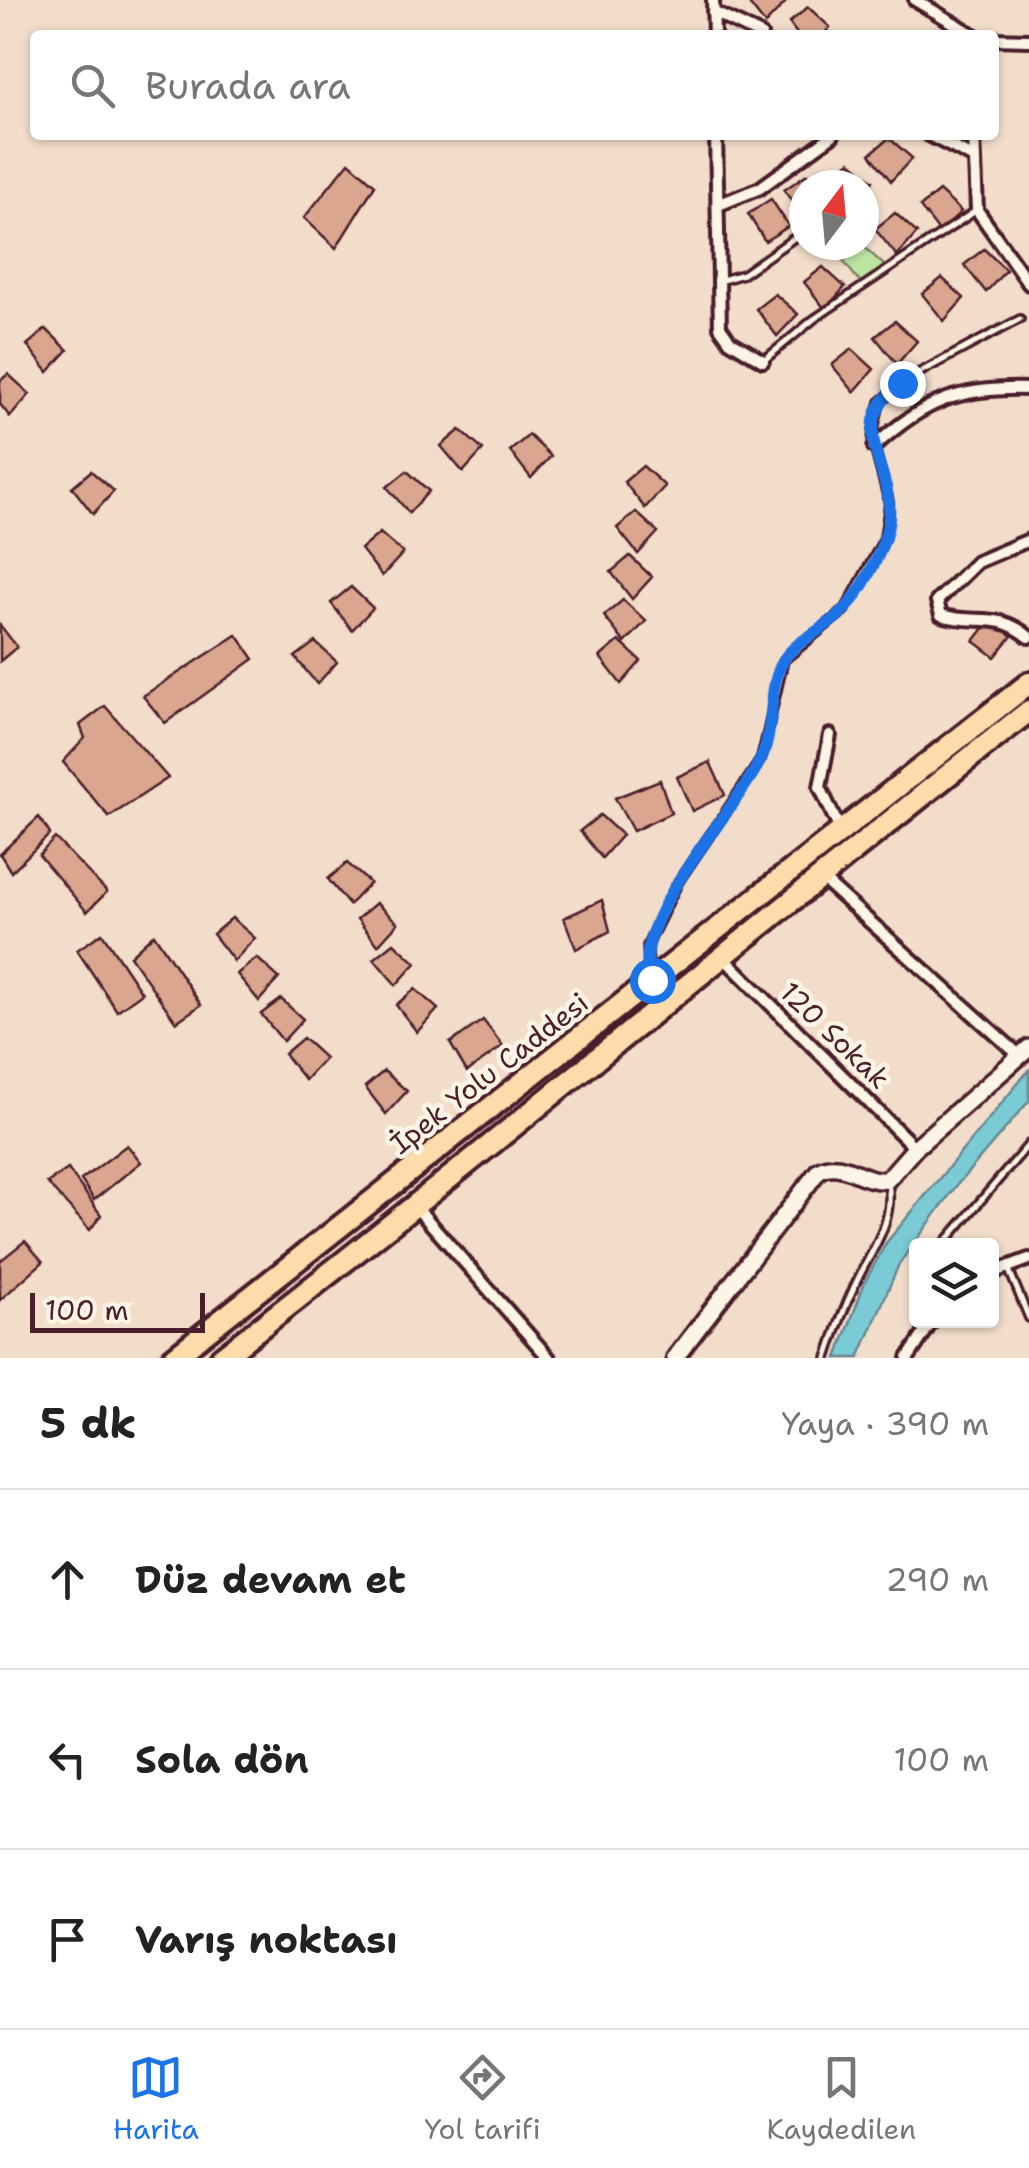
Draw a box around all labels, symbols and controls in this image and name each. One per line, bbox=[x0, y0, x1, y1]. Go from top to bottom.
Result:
search box bbox=[30, 30, 999, 140]
icon: search bbox=[65, 58, 120, 113]
text: Burada ara bbox=[145, 60, 351, 111]
north arrow bbox=[789, 170, 879, 260]
route end bbox=[880, 361, 926, 407]
route start bbox=[630, 958, 676, 1004]
street label: 120 Sokak bbox=[772, 973, 898, 1097]
street label: İpek Yolu Caddesi bbox=[382, 984, 596, 1162]
map controls bbox=[909, 1238, 999, 1328]
button: layers bbox=[909, 1238, 999, 1328]
scale bar bbox=[30, 1288, 205, 1332]
text: 100 m bbox=[45, 1291, 129, 1329]
text: 5 dk bbox=[40, 1395, 137, 1451]
text: Yaya · 390 m bbox=[782, 1402, 989, 1445]
icon: ahead bbox=[40, 1552, 95, 1607]
text: Düz devam et bbox=[135, 1554, 406, 1605]
text: 290 m bbox=[886, 1558, 989, 1601]
icon: left bbox=[40, 1732, 95, 1787]
text: Sola dön bbox=[135, 1734, 309, 1785]
text: 100 m bbox=[893, 1738, 989, 1781]
icon: arrive bbox=[40, 1912, 95, 1967]
text: Varış noktası bbox=[135, 1914, 398, 1965]
tab: Harita bbox=[113, 2050, 199, 2148]
tab: Yol tarifi bbox=[425, 2050, 541, 2148]
tab: Kaydedilen bbox=[766, 2050, 916, 2148]

